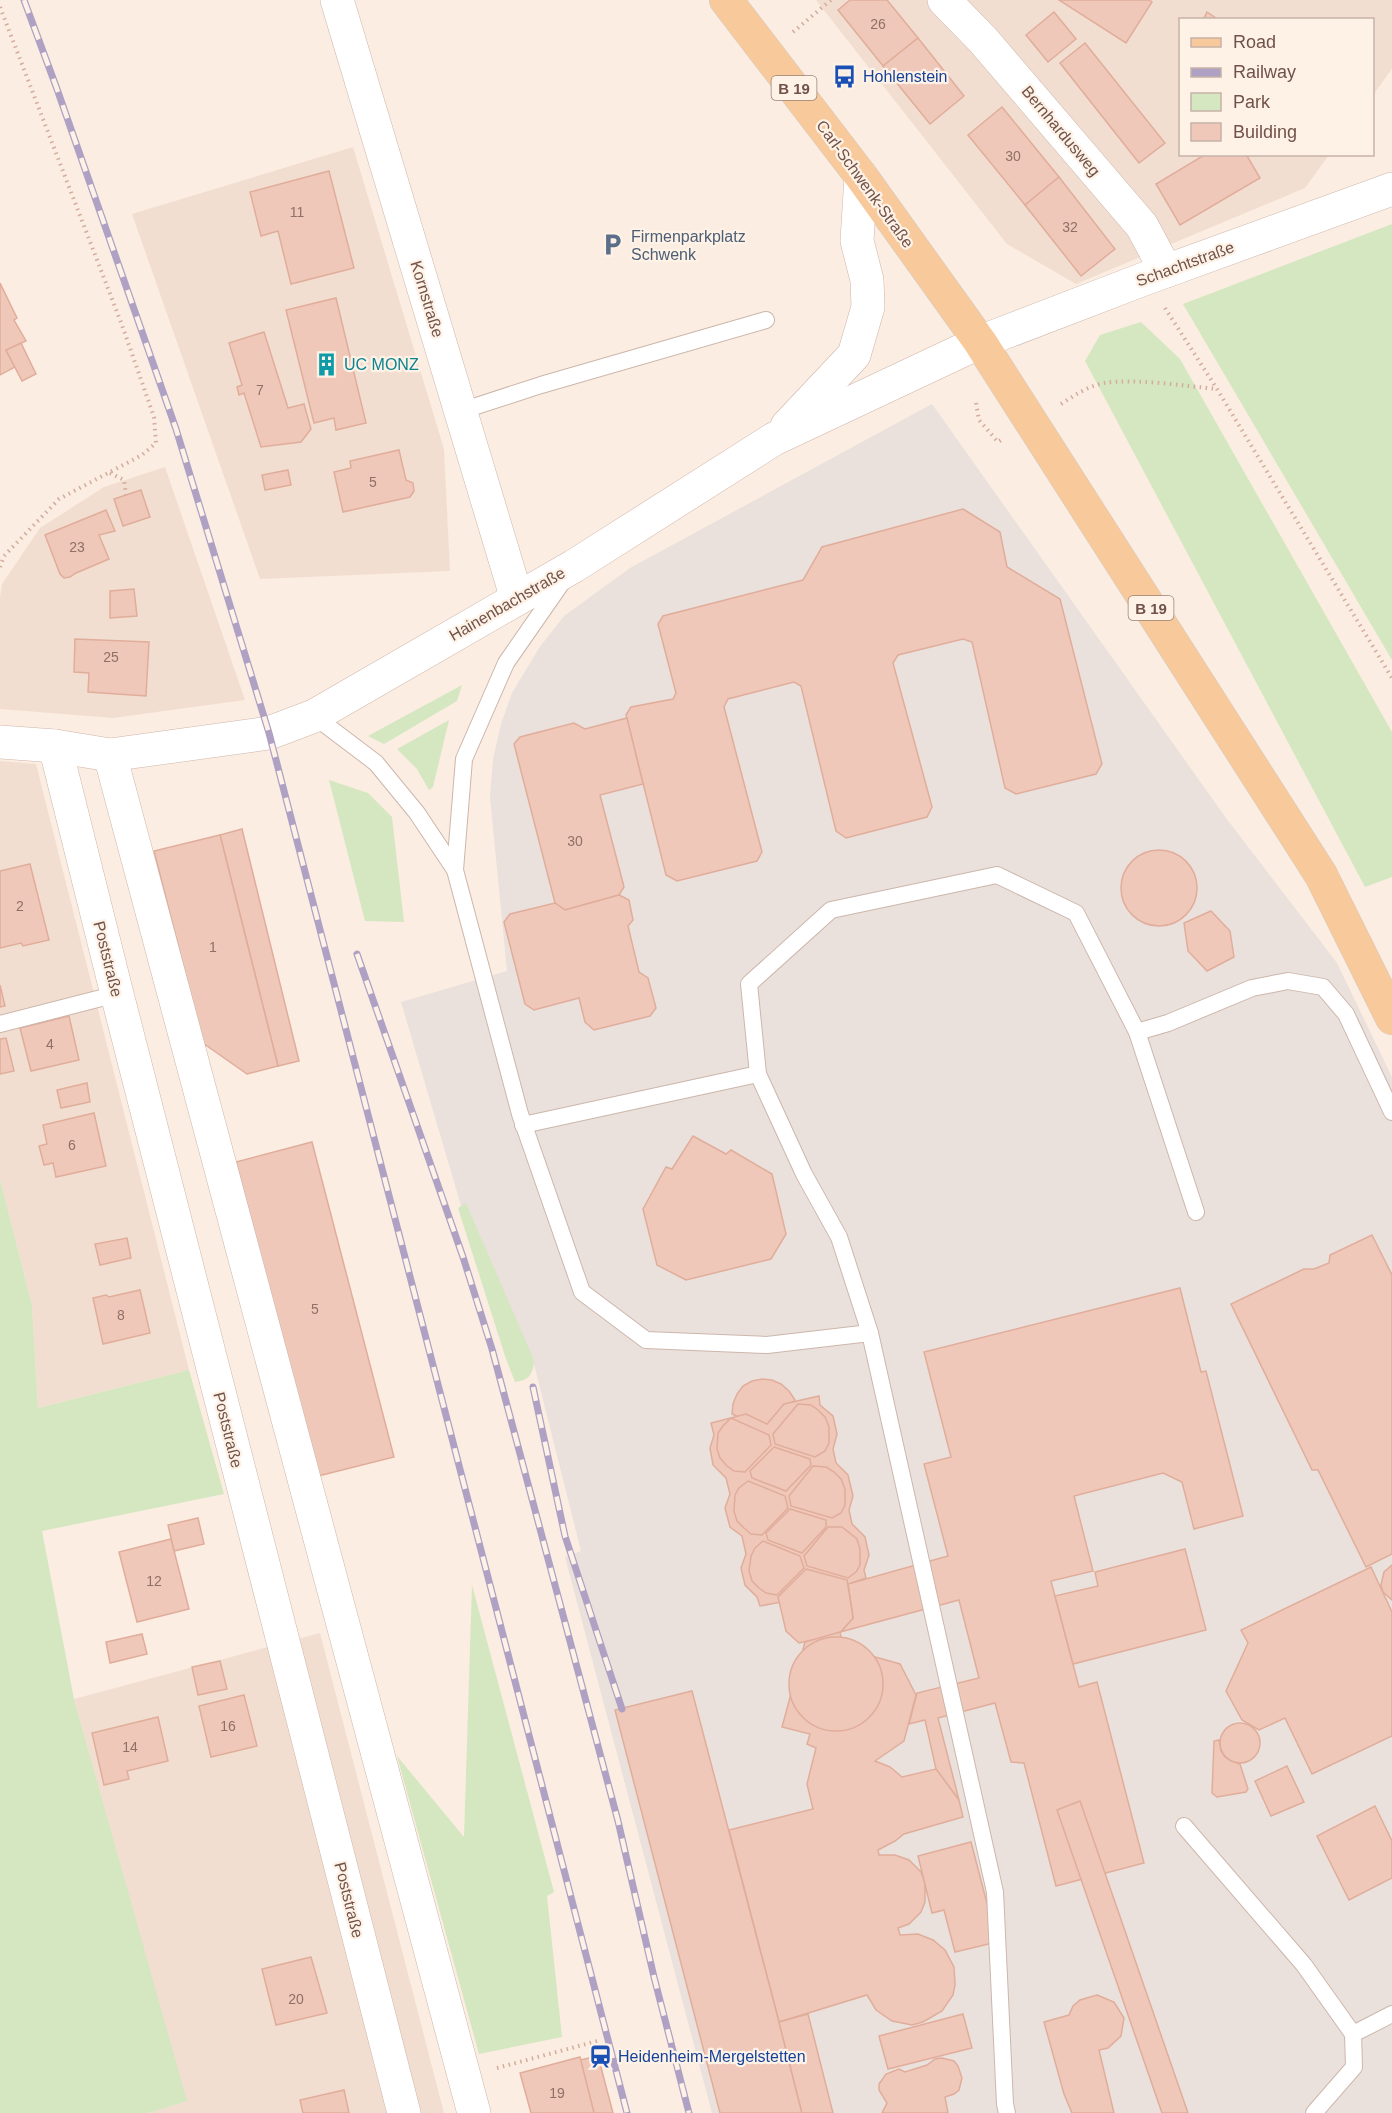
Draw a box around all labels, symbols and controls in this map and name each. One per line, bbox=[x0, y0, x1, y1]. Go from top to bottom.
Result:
house number: 26 bbox=[870, 16, 886, 32]
legend bbox=[1179, 18, 1374, 156]
text: Road bbox=[1233, 32, 1276, 52]
text: Railway bbox=[1233, 62, 1296, 82]
bus stop icon: Hohlenstein bbox=[832, 63, 858, 89]
place label: Hohlenstein bbox=[863, 68, 948, 85]
road number: B 19 bbox=[772, 76, 816, 100]
street label: Bernhardusweg bbox=[1018, 83, 1104, 179]
text: Park bbox=[1233, 92, 1271, 112]
street label: Carl-Schwenk-Straße bbox=[813, 117, 917, 251]
text: Building bbox=[1233, 122, 1297, 142]
house number: 30 bbox=[1005, 148, 1021, 164]
house number: 11 bbox=[290, 204, 304, 220]
house number: 32 bbox=[1062, 219, 1078, 235]
place label: Firmenparkplatz Schwenk bbox=[631, 228, 746, 263]
parking icon: Firmenparkplatz Schwenk bbox=[600, 232, 626, 258]
street label: Schachtstraße bbox=[1134, 238, 1236, 290]
street label: Kornstraße bbox=[407, 259, 447, 339]
building icon: UC MONZ bbox=[313, 351, 339, 377]
place label: UC MONZ bbox=[344, 356, 419, 373]
house number: 7 bbox=[256, 382, 264, 398]
house number: 5 bbox=[369, 474, 377, 490]
house number: 23 bbox=[69, 539, 85, 555]
street label: Hainenbachstraße bbox=[446, 564, 568, 644]
road number: B 19 bbox=[1128, 596, 1174, 620]
house number: 25 bbox=[103, 649, 119, 665]
house number: 30 bbox=[567, 833, 583, 849]
house number: 2 bbox=[16, 898, 24, 914]
street label: Poststraße bbox=[90, 919, 126, 999]
house number: 1 bbox=[209, 939, 217, 955]
house number: 4 bbox=[46, 1036, 54, 1052]
house number: 6 bbox=[68, 1137, 76, 1153]
house number: 5 bbox=[311, 1301, 319, 1317]
house number: 8 bbox=[117, 1307, 125, 1323]
street label: Poststraße bbox=[210, 1390, 246, 1470]
house number: 12 bbox=[146, 1573, 162, 1589]
house number: 16 bbox=[220, 1718, 236, 1734]
house number: 14 bbox=[122, 1739, 138, 1755]
street label: Poststraße bbox=[331, 1860, 367, 1940]
house number: 20 bbox=[288, 1991, 304, 2007]
station icon: Heidenheim-Mergelstetten bbox=[587, 2043, 613, 2069]
place label: Heidenheim-Mergelstetten bbox=[618, 2048, 806, 2065]
house number: 19 bbox=[549, 2085, 565, 2101]

